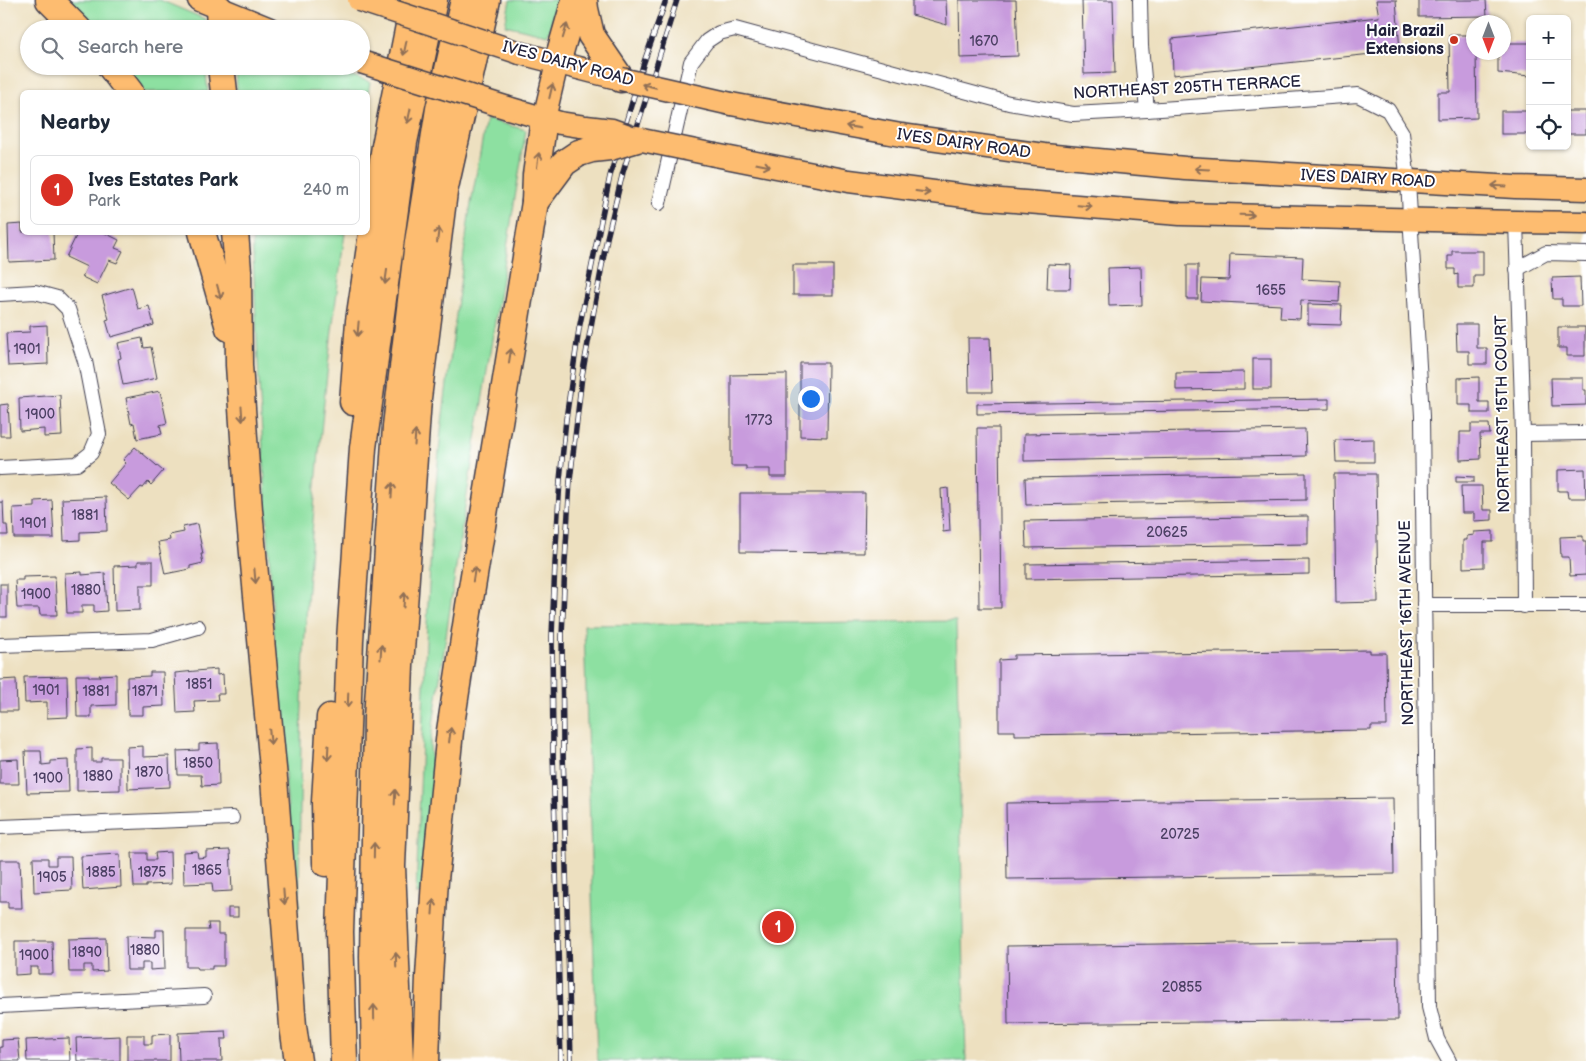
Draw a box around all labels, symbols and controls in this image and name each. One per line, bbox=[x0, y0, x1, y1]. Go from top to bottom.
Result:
north arrow bbox=[1466, 15, 1511, 60]
map controls bbox=[1526, 15, 1571, 150]
button: + bbox=[1526, 15, 1571, 60]
search box bbox=[20, 20, 370, 75]
place label: Hair Brazil Extensions bbox=[1366, 22, 1444, 59]
one-way arrow bbox=[561, 24, 571, 40]
house number: 1670 bbox=[969, 33, 999, 50]
icon: search bbox=[38, 34, 66, 62]
marker: Hair Brazil Extensions bbox=[1448, 34, 1460, 46]
text: Search here bbox=[78, 36, 183, 59]
street label: IVES DAIRY ROAD bbox=[500, 37, 636, 91]
one-way arrow bbox=[399, 39, 409, 55]
button: − bbox=[1526, 60, 1571, 105]
street label: NORTHEAST 205TH TERRACE bbox=[1073, 73, 1301, 103]
one-way arrow bbox=[642, 80, 658, 90]
one-way arrow bbox=[546, 83, 556, 99]
button: locate bbox=[1526, 105, 1571, 150]
one-way arrow bbox=[404, 108, 413, 124]
text: Nearby bbox=[40, 110, 110, 135]
one-way arrow bbox=[845, 121, 861, 131]
street label: IVES DAIRY ROAD bbox=[896, 125, 1032, 163]
one-way arrow bbox=[534, 153, 544, 169]
one-way arrow bbox=[754, 161, 770, 170]
one-way arrow bbox=[1194, 164, 1210, 173]
street label: IVES DAIRY ROAD bbox=[1300, 166, 1436, 192]
text: Ives Estates Park bbox=[88, 169, 238, 192]
text: 1 bbox=[54, 181, 60, 200]
text: 240 m bbox=[303, 181, 349, 200]
one-way arrow bbox=[1491, 182, 1507, 191]
one-way arrow bbox=[915, 187, 931, 197]
text: Park bbox=[88, 192, 120, 211]
one-way arrow bbox=[1077, 201, 1093, 211]
one-way arrow bbox=[1238, 210, 1255, 220]
one-way arrow bbox=[433, 228, 443, 244]
one-way arrow bbox=[381, 269, 391, 285]
house number: 1655 bbox=[1256, 282, 1286, 299]
one-way arrow bbox=[215, 283, 224, 299]
street label: NORTHEAST 15TH COURT bbox=[1492, 315, 1514, 513]
one-way arrow bbox=[354, 321, 363, 337]
house number: 1901 bbox=[13, 341, 41, 358]
one-way arrow bbox=[505, 349, 515, 365]
your location bbox=[798, 386, 824, 412]
one-way arrow bbox=[238, 405, 247, 421]
house number: 1900 bbox=[25, 406, 55, 423]
house number: 1773 bbox=[745, 412, 773, 429]
one-way arrow bbox=[410, 430, 420, 446]
one-way arrow bbox=[387, 483, 397, 499]
house number: 1881 bbox=[71, 507, 99, 524]
house number: 1901 bbox=[19, 515, 47, 532]
street label: NORTHEAST 16TH AVENUE bbox=[1396, 520, 1418, 726]
house number: 20625 bbox=[1146, 524, 1188, 541]
one-way arrow bbox=[469, 566, 479, 582]
one-way arrow bbox=[250, 567, 260, 583]
house number: 1880 bbox=[71, 582, 101, 599]
house number: 1900 bbox=[21, 586, 51, 603]
one-way arrow bbox=[400, 592, 409, 608]
one-way arrow bbox=[376, 645, 386, 661]
house number: 1851 bbox=[185, 676, 213, 693]
house number: 1901 bbox=[32, 682, 60, 699]
house number: 1881 bbox=[82, 683, 110, 700]
house number: 1871 bbox=[132, 683, 158, 700]
one-way arrow bbox=[343, 692, 352, 708]
one-way arrow bbox=[445, 727, 455, 743]
one-way arrow bbox=[265, 729, 275, 745]
one-way arrow bbox=[323, 744, 332, 760]
house number: 1850 bbox=[183, 755, 213, 772]
house number: 1870 bbox=[135, 764, 163, 781]
house number: 1880 bbox=[83, 768, 113, 785]
house number: 1900 bbox=[33, 770, 63, 787]
one-way arrow bbox=[390, 790, 400, 806]
house number: 20725 bbox=[1160, 826, 1200, 843]
one-way arrow bbox=[370, 842, 379, 858]
house number: 1865 bbox=[192, 862, 222, 879]
house number: 1885 bbox=[86, 864, 116, 881]
house number: 1875 bbox=[138, 864, 166, 881]
house number: 1905 bbox=[37, 869, 67, 886]
one-way arrow bbox=[279, 889, 289, 905]
one-way arrow bbox=[428, 900, 437, 916]
pin: 1 bbox=[762, 908, 794, 946]
house number: 1880 bbox=[130, 942, 160, 959]
house number: 1890 bbox=[72, 944, 102, 961]
house number: 1900 bbox=[19, 947, 49, 964]
one-way arrow bbox=[391, 952, 401, 968]
house number: 20855 bbox=[1162, 979, 1202, 996]
one-way arrow bbox=[369, 1005, 379, 1021]

